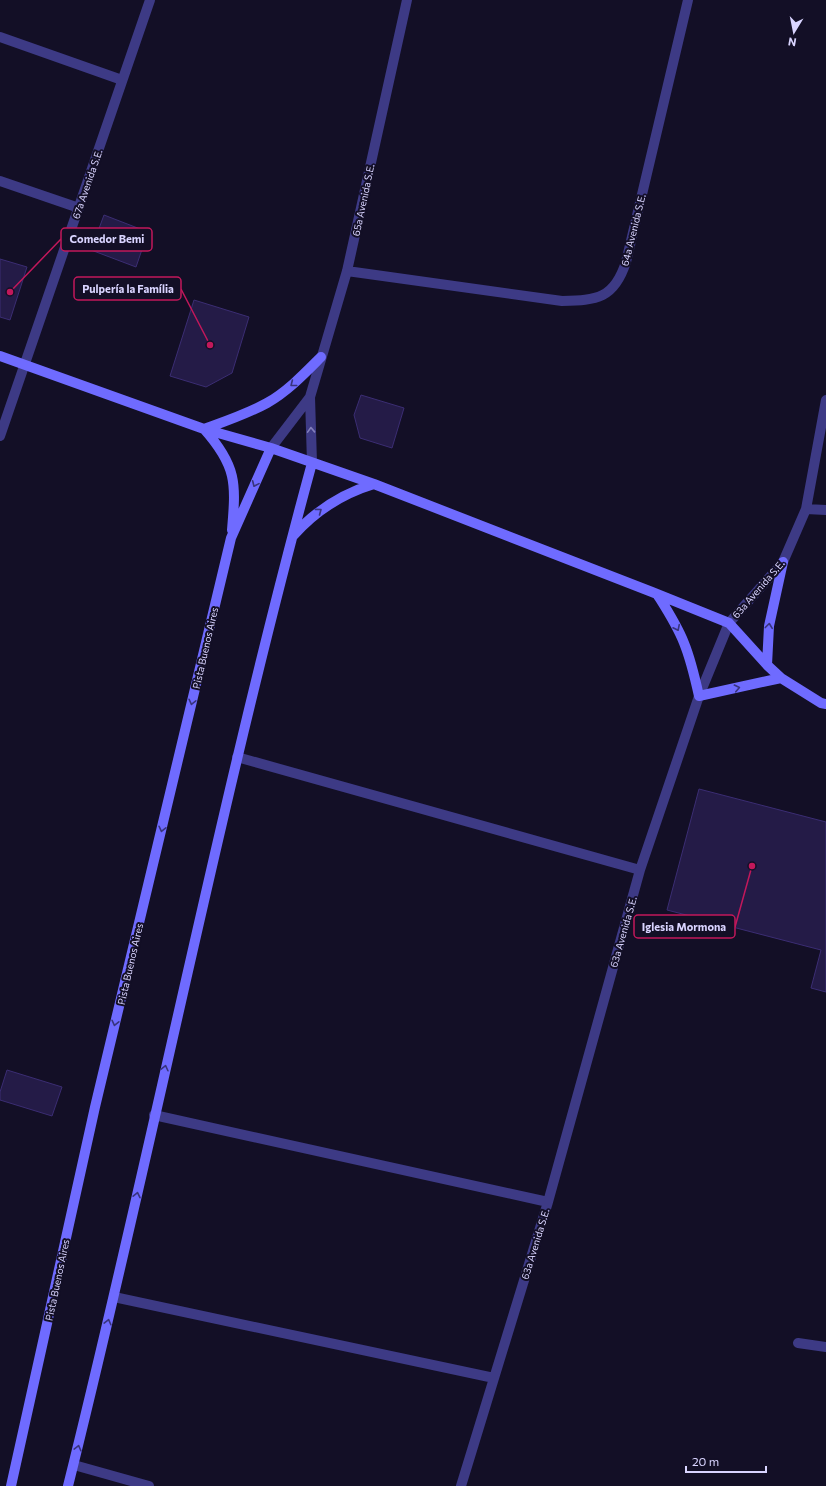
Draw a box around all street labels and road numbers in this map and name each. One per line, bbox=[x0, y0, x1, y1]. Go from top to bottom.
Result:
street label: 67a Avenida S.E. bbox=[69, 148, 105, 220]
street label: 65a Avenida S.E. bbox=[349, 163, 377, 237]
street label: 64a Avenida S.E. bbox=[618, 193, 648, 267]
street label: 63a Avenida S.E. bbox=[729, 557, 787, 621]
street label: Pista Buenos Aires bbox=[190, 606, 220, 690]
street label: 63a Avenida S.E. bbox=[607, 895, 639, 969]
street label: Pista Buenos Aires bbox=[115, 922, 145, 1006]
street label: 63a Avenida S.E. bbox=[519, 1207, 551, 1281]
street label: Pista Buenos Aires bbox=[42, 1238, 72, 1322]

